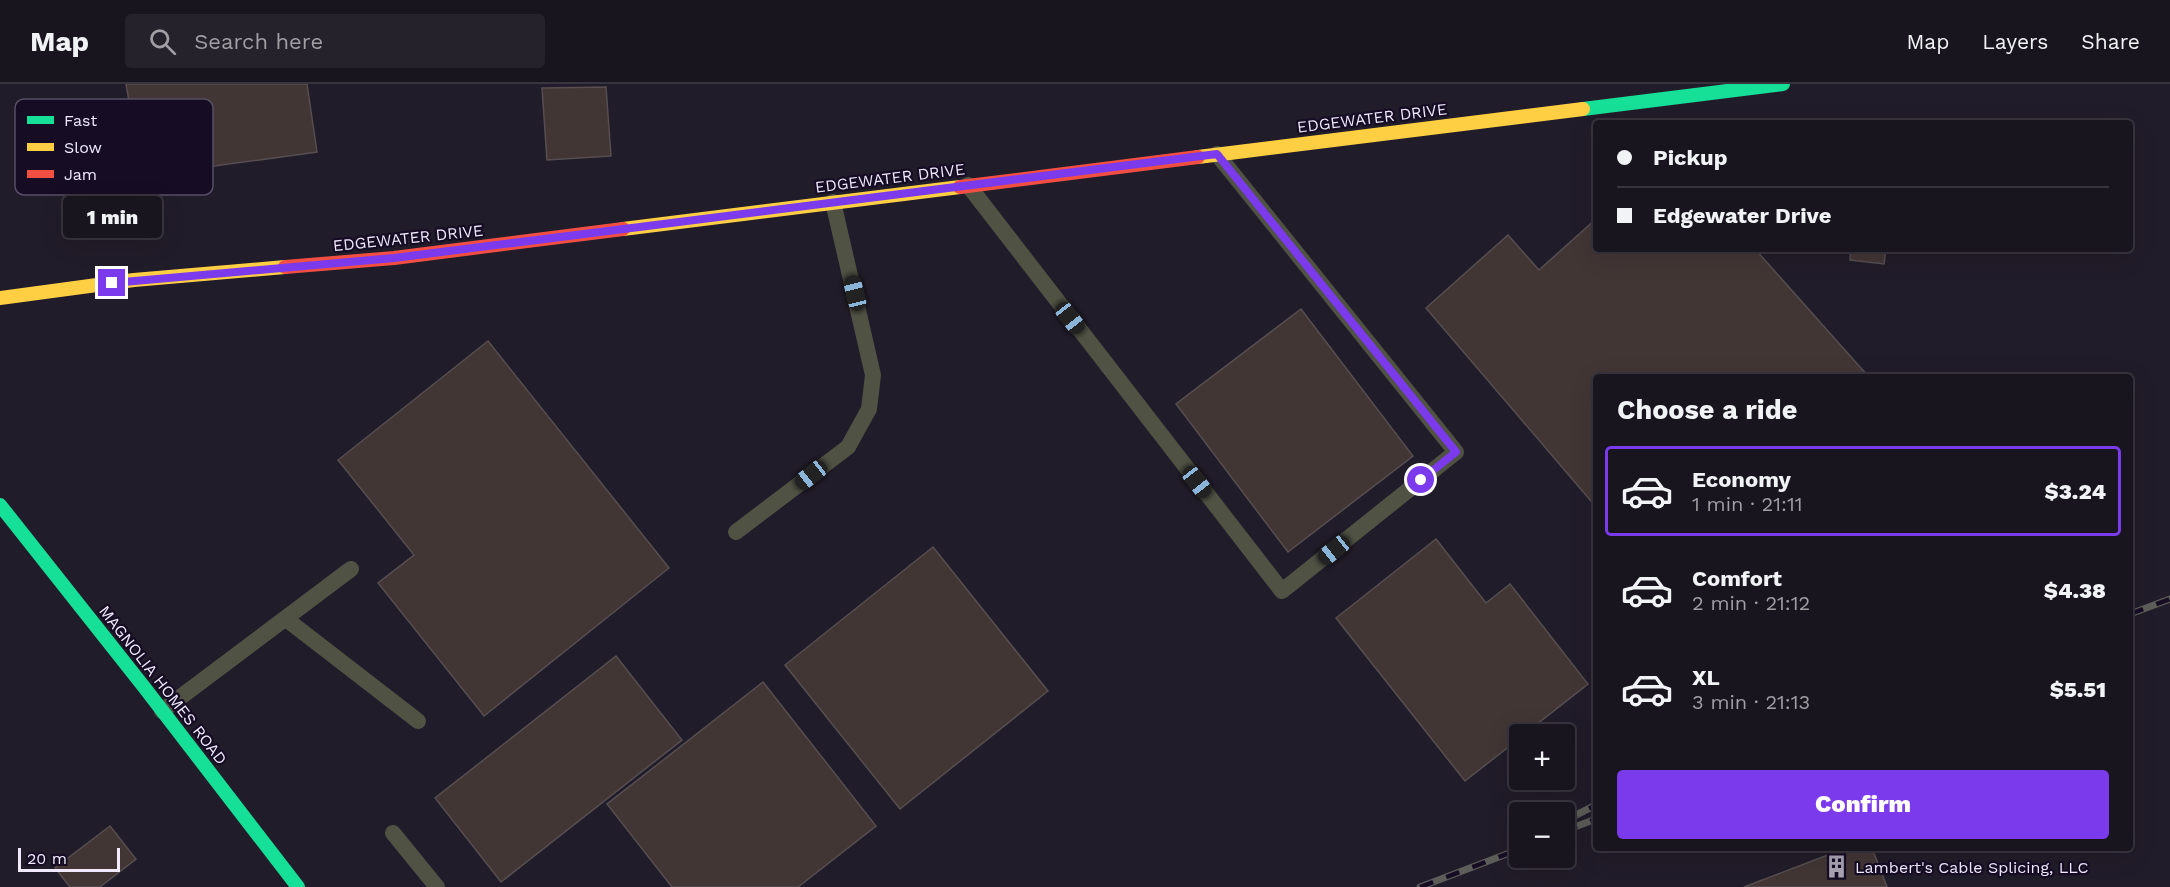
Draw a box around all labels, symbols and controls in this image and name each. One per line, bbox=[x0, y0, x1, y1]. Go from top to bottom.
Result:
search box bbox=[125, 14, 545, 68]
text: Map bbox=[30, 25, 89, 58]
icon: search bbox=[146, 25, 179, 58]
text: Search here bbox=[194, 29, 323, 54]
text: Map bbox=[1906, 29, 1949, 54]
text: Layers bbox=[1982, 29, 2048, 54]
text: Share bbox=[2081, 29, 2140, 54]
legend bbox=[15, 99, 213, 195]
street label: EDGEWATER DRIVE bbox=[1296, 99, 1448, 137]
text: Fast bbox=[64, 111, 97, 130]
text: Slow bbox=[64, 138, 102, 157]
text: Pickup bbox=[1653, 145, 1728, 170]
street label: EDGEWATER DRIVE bbox=[814, 159, 966, 197]
text: Jam bbox=[64, 165, 97, 184]
callout: 1 min bbox=[63, 196, 162, 238]
text: Edgewater Drive bbox=[1653, 203, 1831, 228]
text: 1 min bbox=[87, 205, 138, 229]
street label: EDGEWATER DRIVE bbox=[332, 221, 484, 255]
route end bbox=[98, 269, 125, 296]
car bbox=[842, 273, 868, 313]
car bbox=[1052, 298, 1088, 338]
text: Choose a ride bbox=[1617, 394, 1797, 426]
car bbox=[791, 457, 831, 493]
car bbox=[1179, 462, 1215, 502]
icon: car bbox=[1620, 464, 1674, 518]
route start bbox=[1407, 466, 1434, 493]
text: Economy bbox=[1692, 467, 1791, 492]
text: $3.24 bbox=[2044, 479, 2106, 504]
text: 1 min · 21:11 bbox=[1692, 492, 1803, 516]
car bbox=[1314, 532, 1354, 568]
icon: car bbox=[1620, 563, 1674, 617]
text: Comfort bbox=[1692, 566, 1782, 591]
text: $4.38 bbox=[2044, 578, 2106, 603]
text: 2 min · 21:12 bbox=[1692, 591, 1810, 615]
street label: MAGNOLIA HOMES ROAD bbox=[95, 602, 231, 768]
icon: car bbox=[1620, 662, 1674, 716]
text: XL bbox=[1692, 665, 1720, 690]
text: $5.51 bbox=[2050, 677, 2106, 702]
text: 3 min · 21:13 bbox=[1692, 690, 1810, 714]
map controls bbox=[1509, 724, 1575, 868]
button: + bbox=[1509, 724, 1575, 790]
button: Confirm bbox=[1617, 770, 2109, 839]
button: − bbox=[1509, 802, 1575, 868]
scale bar bbox=[18, 845, 120, 872]
text: 20 m bbox=[27, 849, 67, 868]
building icon: Lambert's Cable Splicing, LLC bbox=[1824, 854, 1850, 880]
place label: Lambert's Cable Splicing, LLC bbox=[1855, 858, 2088, 877]

